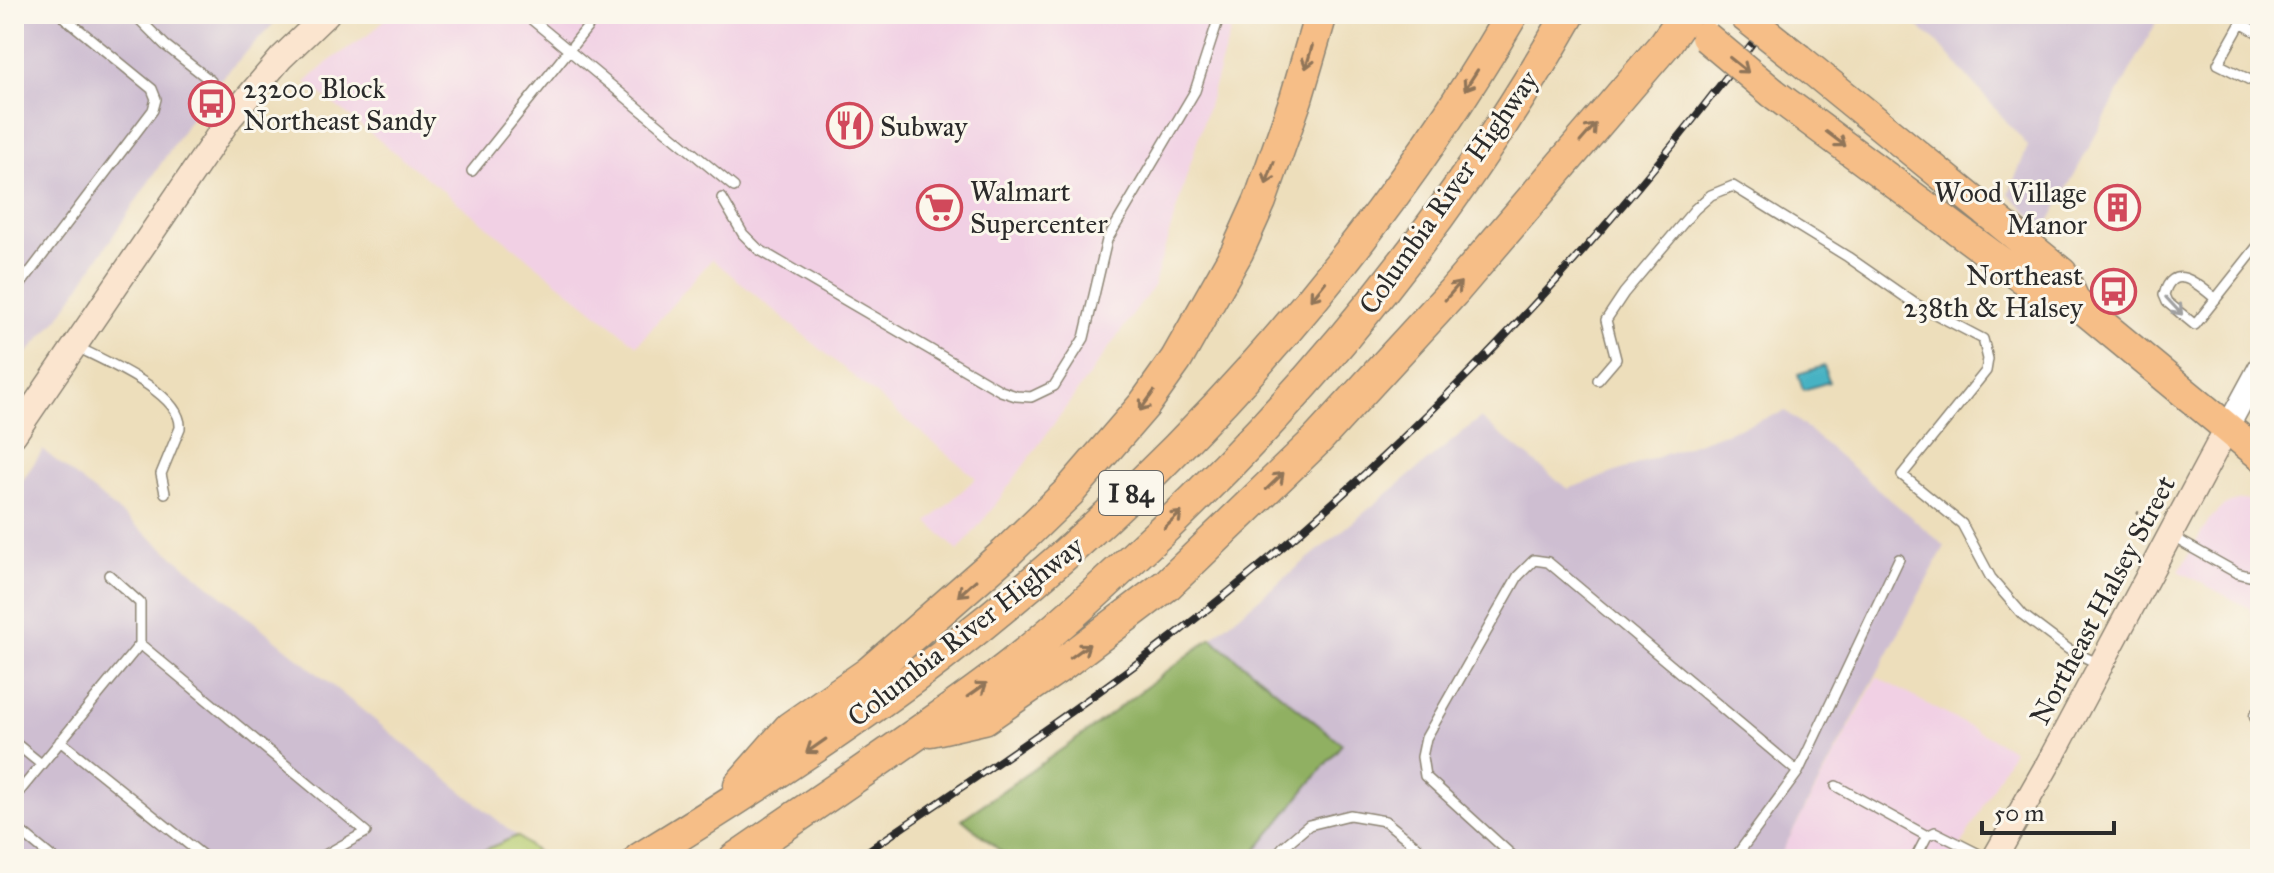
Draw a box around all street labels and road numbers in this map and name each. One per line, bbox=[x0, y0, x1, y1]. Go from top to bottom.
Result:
street label: Columbia River Highway bbox=[1351, 63, 1546, 321]
street label: Northeast Halsey Street bbox=[2022, 470, 2183, 731]
road number: I 84 bbox=[1099, 471, 1163, 515]
street label: Columbia River Highway bbox=[840, 528, 1091, 734]

